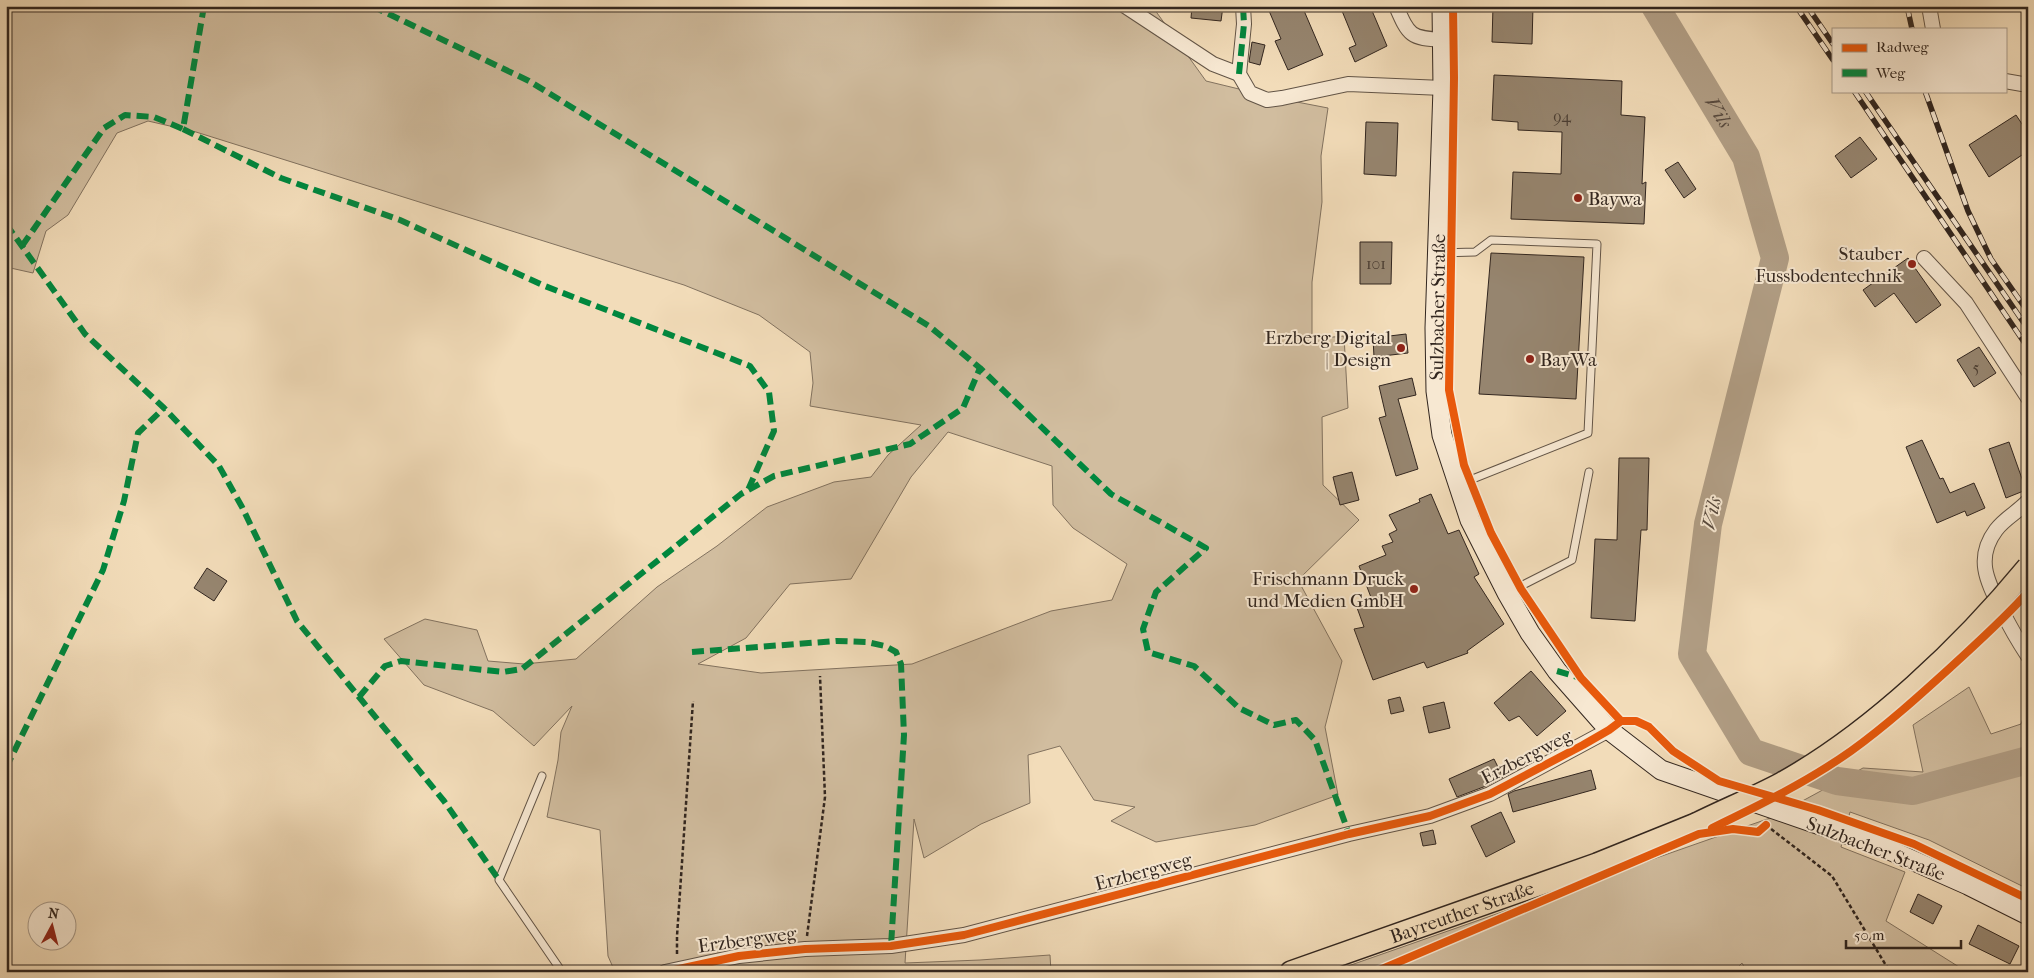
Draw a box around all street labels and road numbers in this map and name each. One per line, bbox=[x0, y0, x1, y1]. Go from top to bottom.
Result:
street label: Sulzbacher Straße bbox=[1426, 234, 1450, 381]
street label: Erzbergweg bbox=[1477, 724, 1576, 789]
street label: Sulzbacher Straße bbox=[1803, 812, 1948, 885]
street label: Erzbergweg bbox=[1092, 848, 1195, 895]
street label: Bayreuther Straße bbox=[1387, 877, 1537, 948]
street label: Erzbergweg bbox=[696, 922, 799, 958]

